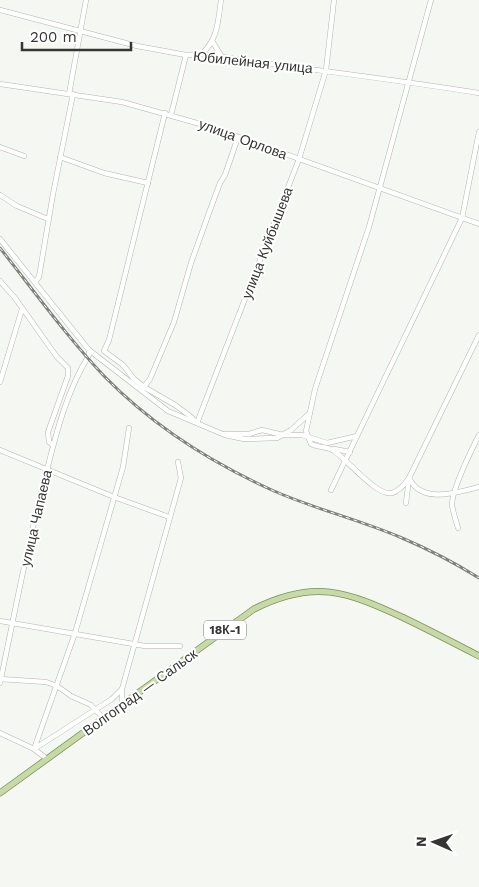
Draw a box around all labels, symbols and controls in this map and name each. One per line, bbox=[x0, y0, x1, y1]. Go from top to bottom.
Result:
scale bar bbox=[22, 20, 131, 52]
text: 200 m bbox=[30, 28, 77, 46]
street label: Юбилейная улица bbox=[192, 48, 314, 76]
street label: улица Орлова bbox=[197, 116, 289, 162]
street label: улица Куйбышева bbox=[238, 185, 296, 301]
street label: улица Чапаева bbox=[17, 468, 55, 568]
road number: 18К-1 bbox=[204, 620, 246, 640]
street label: Волгоград — Сальск bbox=[80, 645, 201, 739]
north arrow bbox=[409, 817, 459, 867]
text: N bbox=[413, 836, 429, 847]

